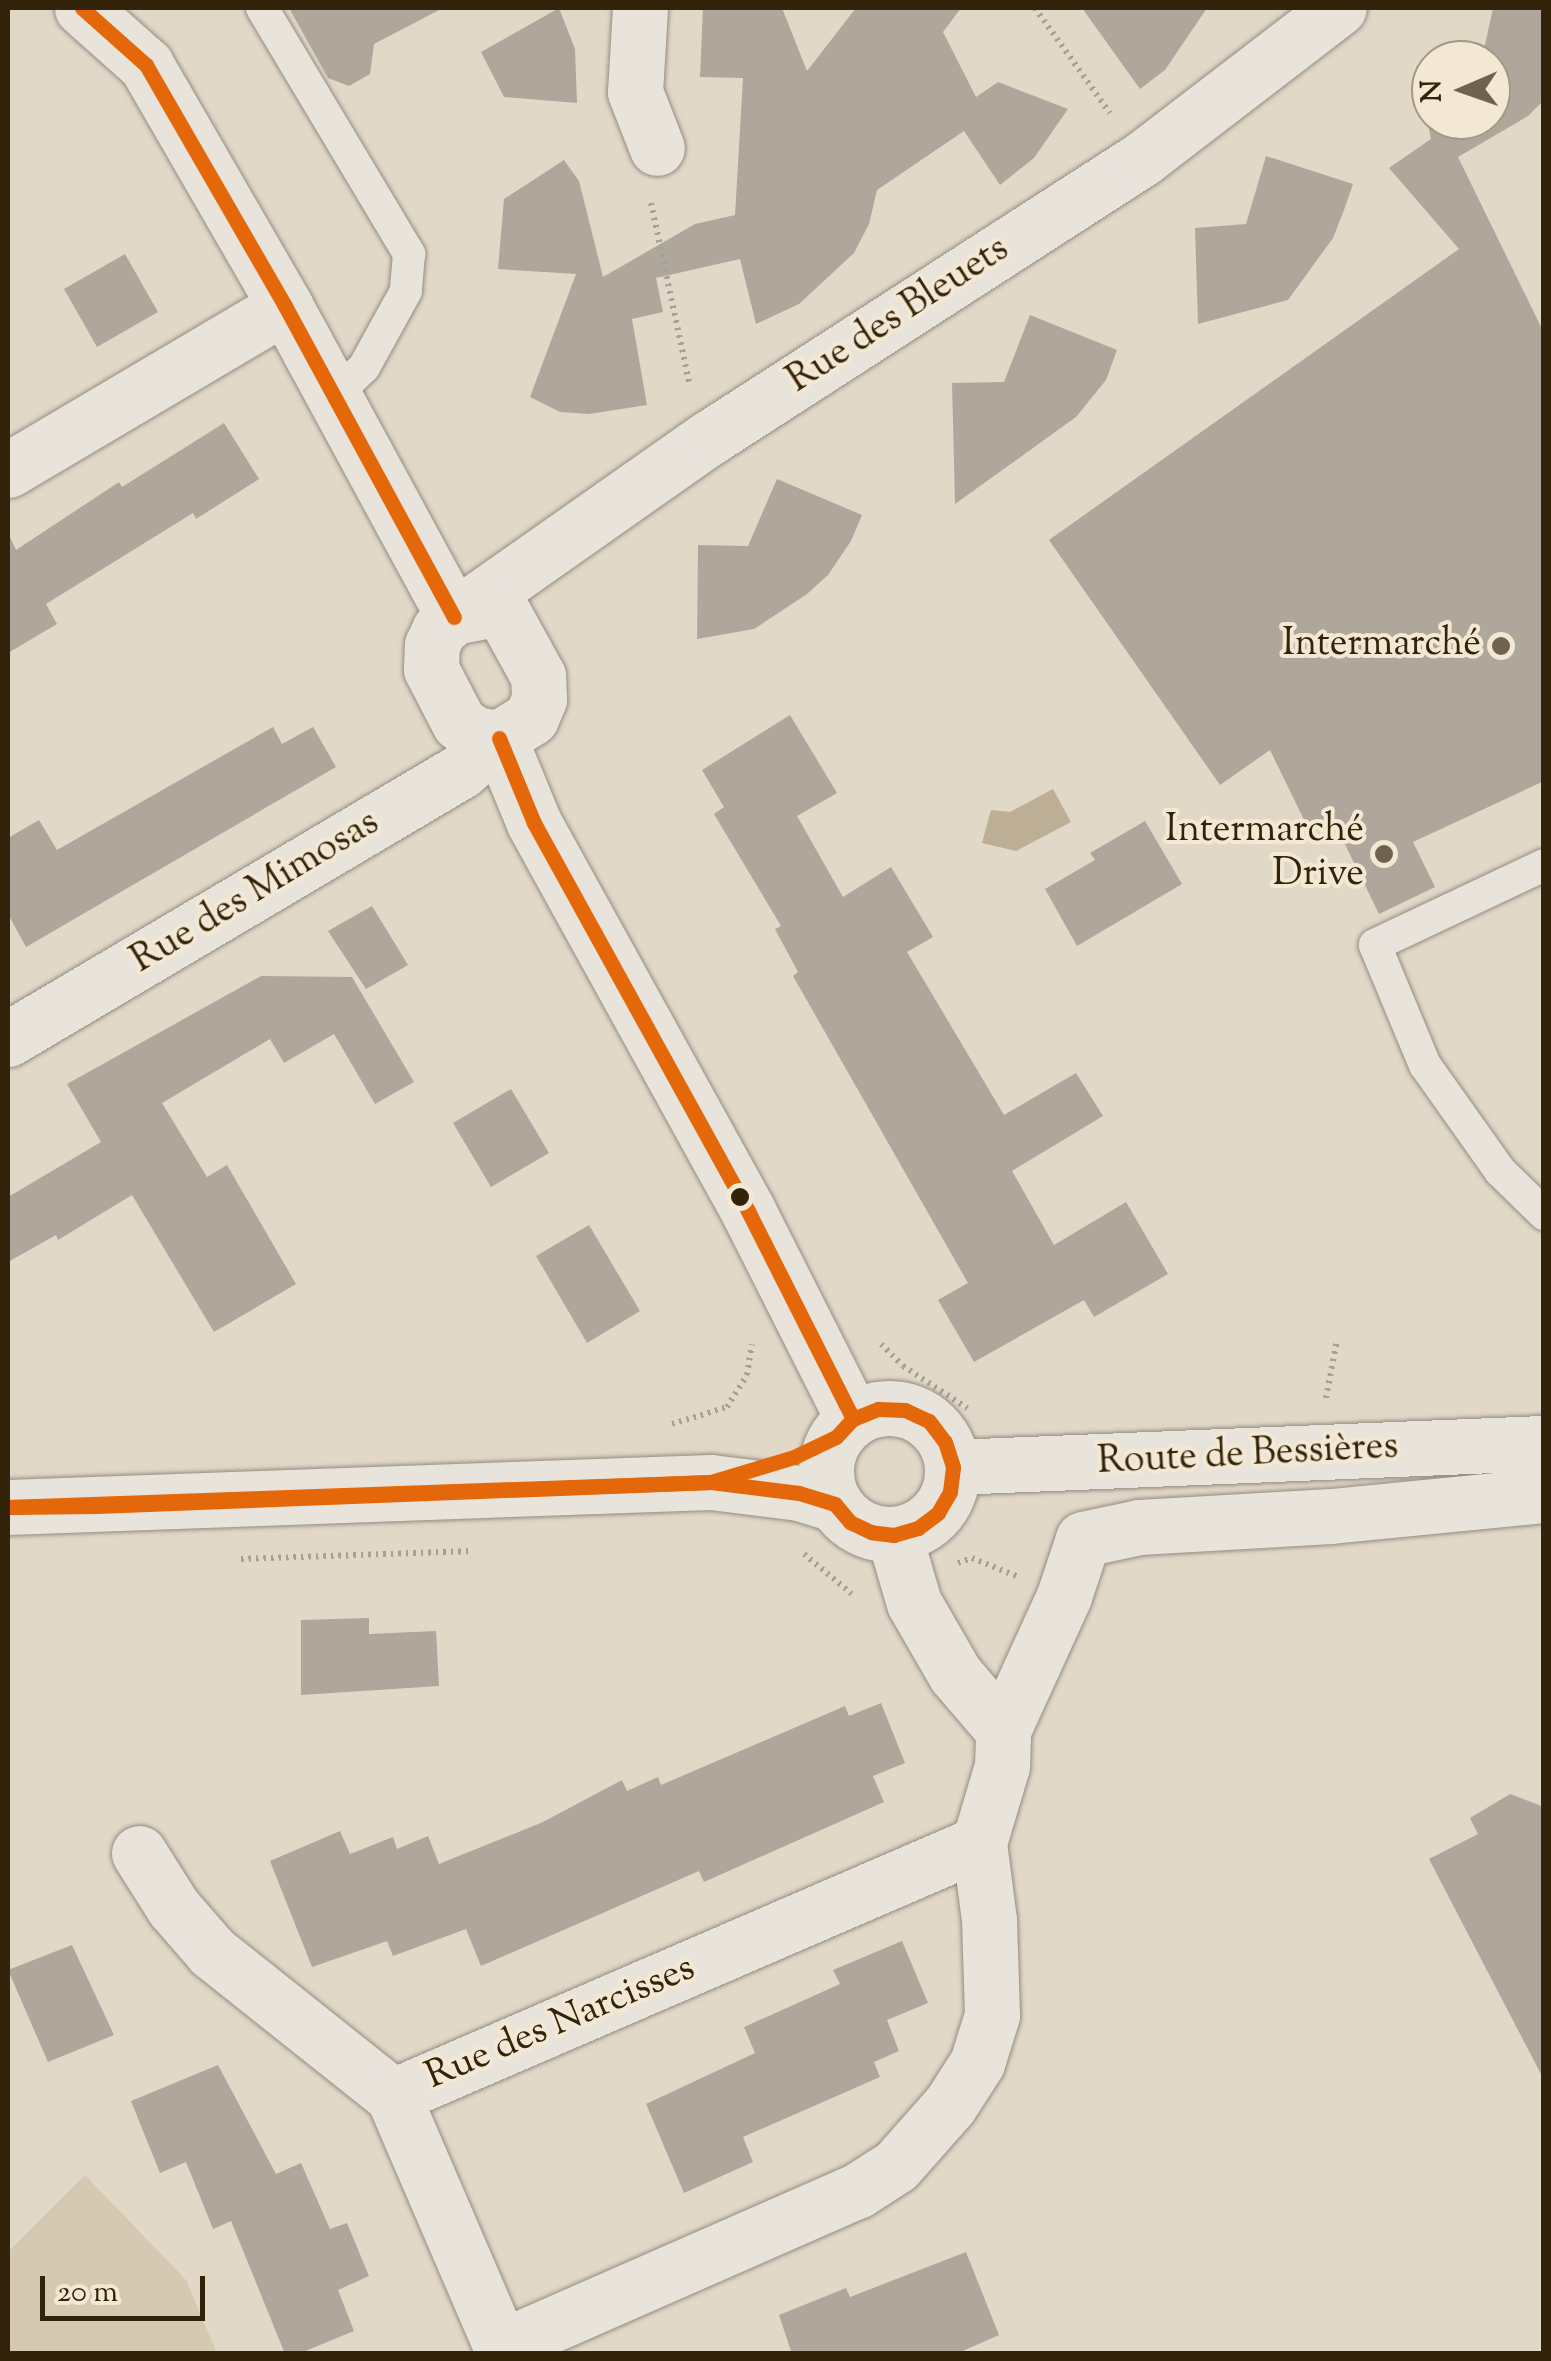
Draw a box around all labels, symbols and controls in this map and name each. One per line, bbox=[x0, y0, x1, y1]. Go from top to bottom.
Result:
north arrow bbox=[1411, 40, 1511, 140]
text: N bbox=[1413, 79, 1453, 103]
street label: Rue des Bleuets bbox=[780, 228, 1018, 404]
place label: Intermarché bbox=[1282, 623, 1481, 669]
marker: Intermarché bbox=[1490, 635, 1512, 657]
street label: Rue des Mimosas bbox=[124, 801, 388, 985]
place label: Intermarché Drive bbox=[1165, 809, 1364, 898]
marker: Intermarché Drive bbox=[1373, 843, 1395, 865]
unlabelled marker bbox=[730, 1187, 750, 1207]
street label: Route de Bessières bbox=[1096, 1425, 1400, 1487]
street label: Rue des Narcisses bbox=[420, 1947, 702, 2101]
scale bar bbox=[45, 2256, 210, 2318]
text: 20 m bbox=[57, 2272, 118, 2315]

